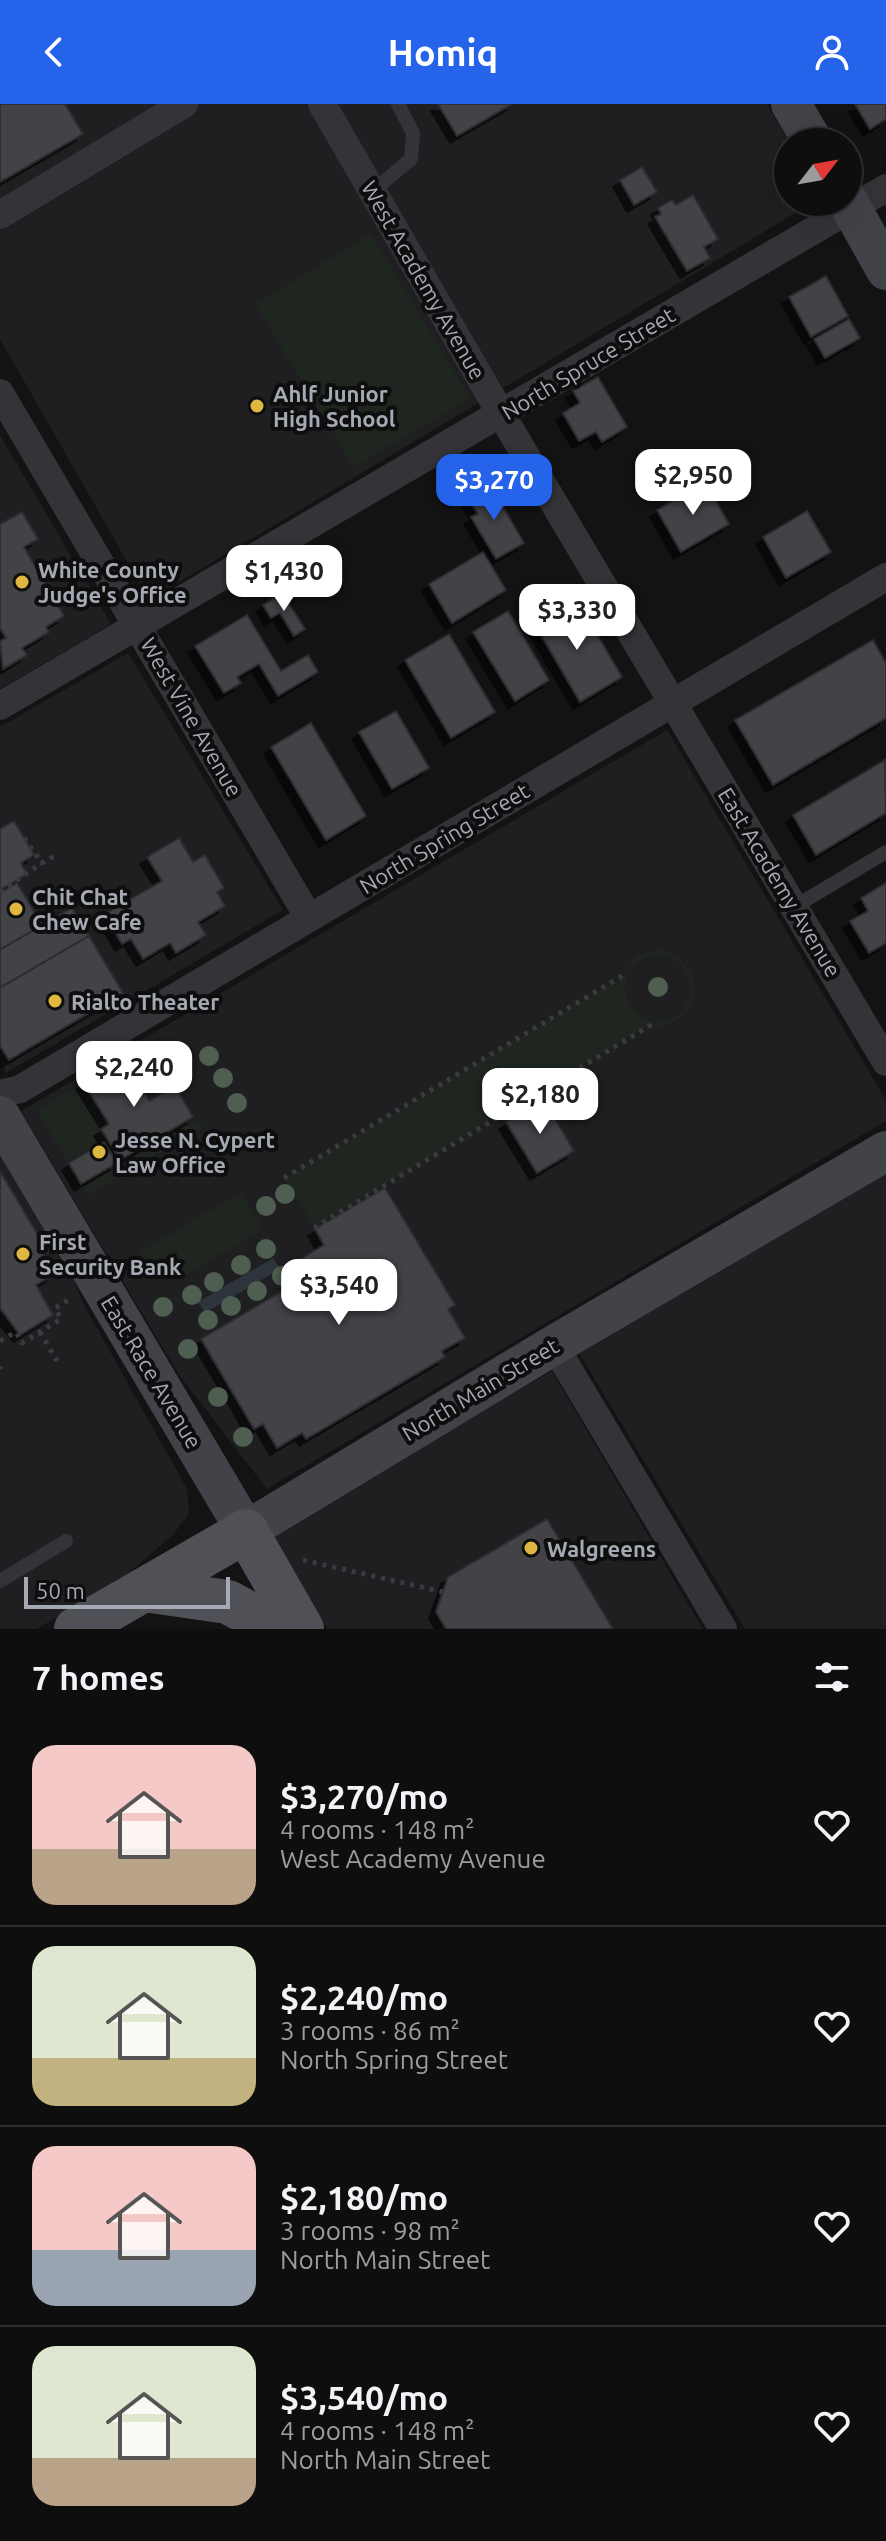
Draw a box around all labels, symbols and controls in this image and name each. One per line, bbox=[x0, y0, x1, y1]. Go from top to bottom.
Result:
icon: back bbox=[32, 30, 76, 74]
icon: person bbox=[810, 30, 854, 74]
text: Homiq bbox=[388, 32, 498, 73]
north arrow bbox=[774, 128, 862, 216]
map controls bbox=[774, 128, 862, 216]
street label: West Academy Avenue bbox=[357, 176, 491, 384]
street label: North Spruce Street bbox=[497, 301, 679, 425]
place label: Ahlf Junior High School bbox=[273, 381, 396, 431]
marker: Ahlf Junior High School bbox=[248, 397, 266, 415]
pin: $2,950 bbox=[628, 449, 758, 517]
pin: $3,270 bbox=[429, 454, 559, 522]
text: $2,950 bbox=[653, 460, 733, 489]
text: $3,270 bbox=[454, 465, 534, 494]
pin: $1,430 bbox=[219, 545, 349, 613]
text: $1,430 bbox=[244, 556, 324, 585]
place label: White County Judge's Office bbox=[38, 557, 187, 607]
marker: White County Judge's Office bbox=[13, 573, 31, 591]
pin: $3,330 bbox=[512, 584, 642, 652]
text: $3,330 bbox=[537, 595, 617, 624]
street label: West Vine Avenue bbox=[136, 633, 248, 801]
street label: North Spring Street bbox=[355, 777, 533, 898]
street label: East Academy Avenue bbox=[714, 783, 846, 981]
place label: Chit Chat Chew Cafe bbox=[32, 884, 142, 934]
marker: Chit Chat Chew Cafe bbox=[7, 900, 25, 918]
place label: Rialto Theater bbox=[71, 989, 219, 1014]
marker: Rialto Theater bbox=[46, 992, 64, 1010]
pin: $2,240 bbox=[69, 1041, 199, 1109]
text: $2,240 bbox=[94, 1052, 174, 1081]
pin: $2,180 bbox=[475, 1068, 605, 1136]
text: $2,180 bbox=[500, 1079, 580, 1108]
place label: Jesse N. Cypert Law Office bbox=[115, 1127, 275, 1177]
marker: Jesse N. Cypert Law Office bbox=[90, 1143, 108, 1161]
place label: First Security Bank bbox=[39, 1229, 182, 1279]
marker: First Security Bank bbox=[14, 1245, 32, 1263]
pin: $3,540 bbox=[274, 1259, 404, 1327]
text: $3,540 bbox=[299, 1270, 379, 1299]
street label: East Race Avenue bbox=[97, 1291, 207, 1453]
street label: North Main Street bbox=[397, 1332, 563, 1446]
place label: Walgreens bbox=[547, 1536, 656, 1561]
marker: Walgreens bbox=[522, 1539, 540, 1557]
scale bar bbox=[24, 1573, 230, 1609]
text: 50 m bbox=[36, 1578, 85, 1603]
icon: filters bbox=[810, 1655, 854, 1699]
text: 7 homes bbox=[32, 1658, 165, 1696]
icon: home bbox=[96, 1777, 192, 1873]
text: $3,270/mo bbox=[280, 1777, 448, 1815]
icon: heart bbox=[810, 1803, 854, 1847]
text: 4 rooms · 148 m² bbox=[280, 1815, 475, 1844]
text: West Academy Avenue bbox=[280, 1844, 546, 1873]
icon: home bbox=[96, 1978, 192, 2074]
text: $2,240/mo bbox=[280, 1978, 448, 2016]
icon: heart bbox=[810, 2004, 854, 2048]
text: 3 rooms · 86 m² bbox=[280, 2016, 460, 2045]
text: North Spring Street bbox=[280, 2045, 508, 2074]
icon: home bbox=[96, 2178, 192, 2274]
text: $2,180/mo bbox=[280, 2178, 448, 2216]
icon: heart bbox=[810, 2204, 854, 2248]
text: 3 rooms · 98 m² bbox=[280, 2216, 460, 2245]
text: North Main Street bbox=[280, 2245, 490, 2274]
icon: home bbox=[96, 2378, 192, 2474]
text: $3,540/mo bbox=[280, 2378, 448, 2416]
icon: heart bbox=[810, 2404, 854, 2448]
text: 4 rooms · 148 m² bbox=[280, 2416, 475, 2445]
text: North Main Street bbox=[280, 2445, 490, 2474]

